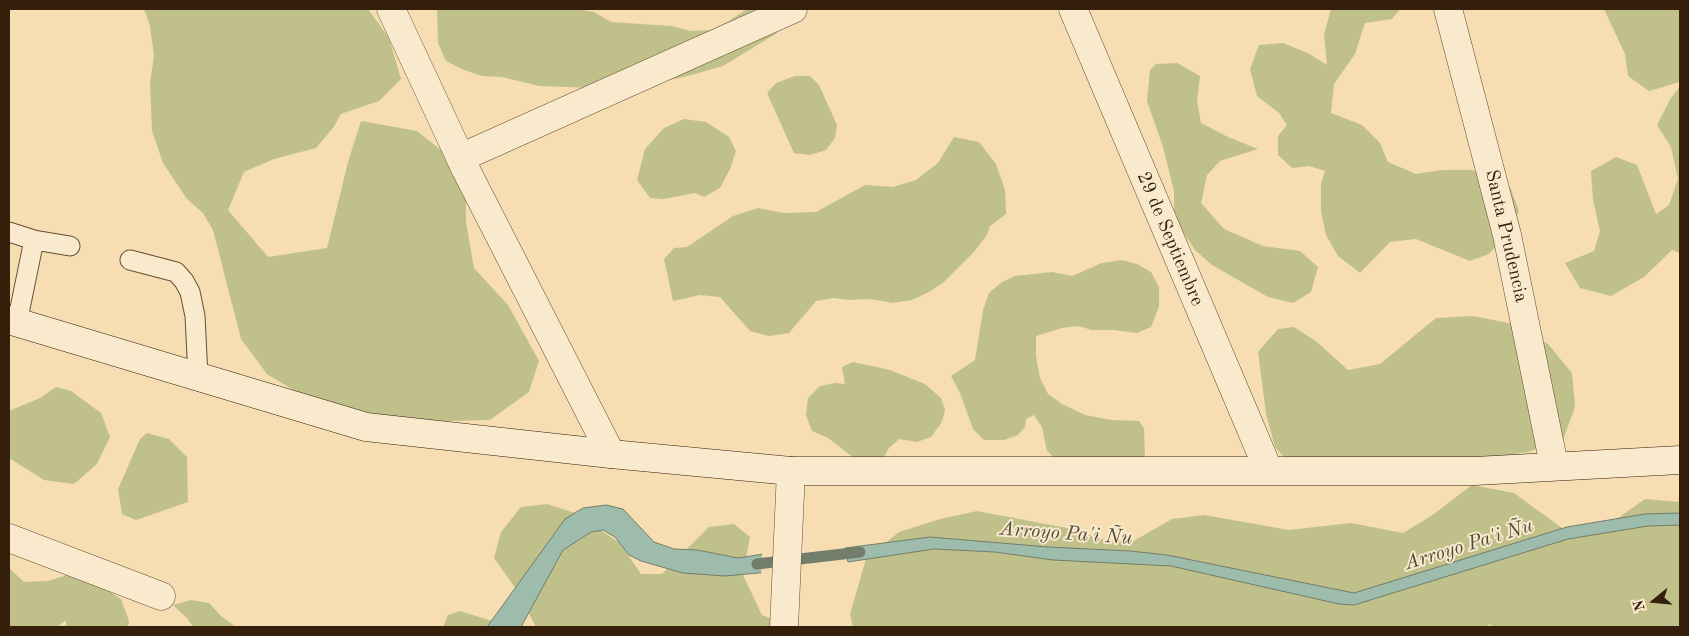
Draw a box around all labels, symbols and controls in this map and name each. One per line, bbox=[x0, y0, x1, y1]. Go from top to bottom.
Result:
street label: Santa Prudencia bbox=[1480, 167, 1532, 305]
street label: 29 de Septiembre bbox=[1131, 168, 1209, 310]
water label: Arroyo Pa'i Ñu bbox=[1402, 514, 1536, 576]
water label: Arroyo Pa'i Ñu bbox=[999, 517, 1133, 551]
north arrow bbox=[1629, 576, 1679, 626]
text: N bbox=[1631, 598, 1648, 613]

